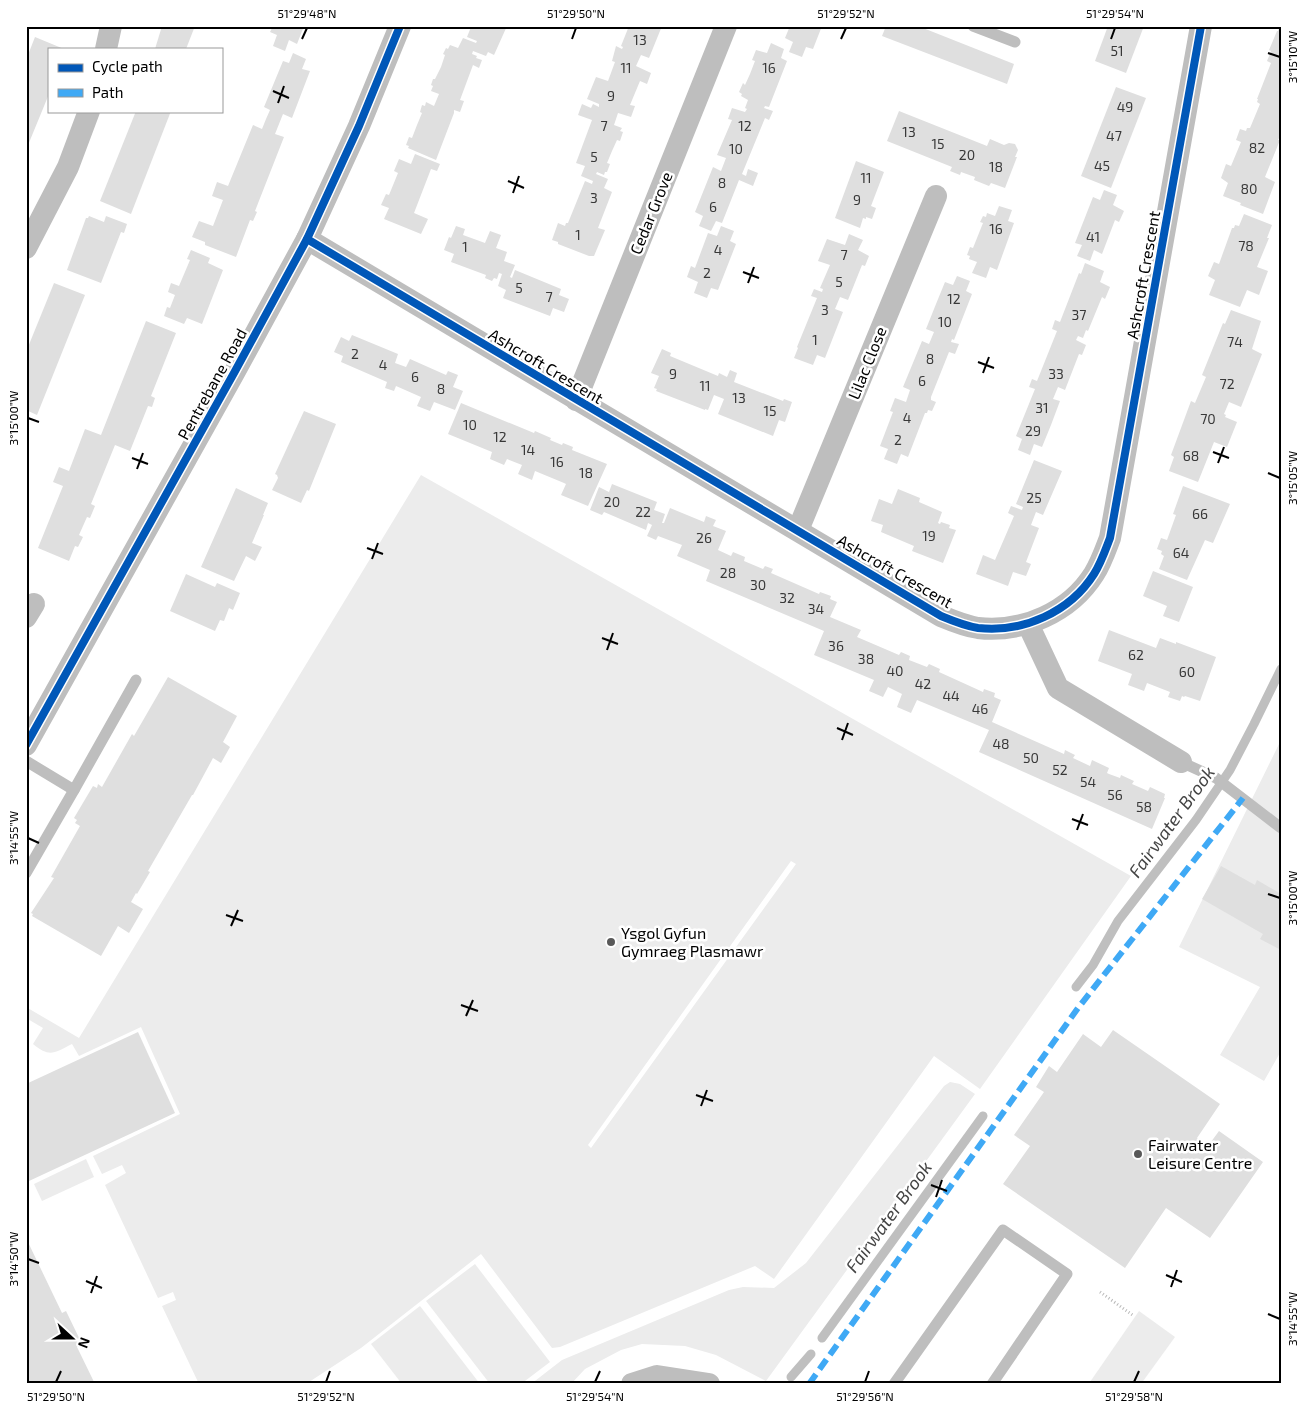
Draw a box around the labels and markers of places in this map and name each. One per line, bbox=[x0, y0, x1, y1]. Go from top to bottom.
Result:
place label: Ysgol Gyfun Gymraeg Plasmawr bbox=[621, 923, 764, 960]
marker: Ysgol Gyfun Gymraeg Plasmawr bbox=[605, 936, 617, 948]
place label: Fairwater Leisure Centre bbox=[1148, 1135, 1252, 1172]
marker: Fairwater Leisure Centre bbox=[1132, 1148, 1144, 1160]

